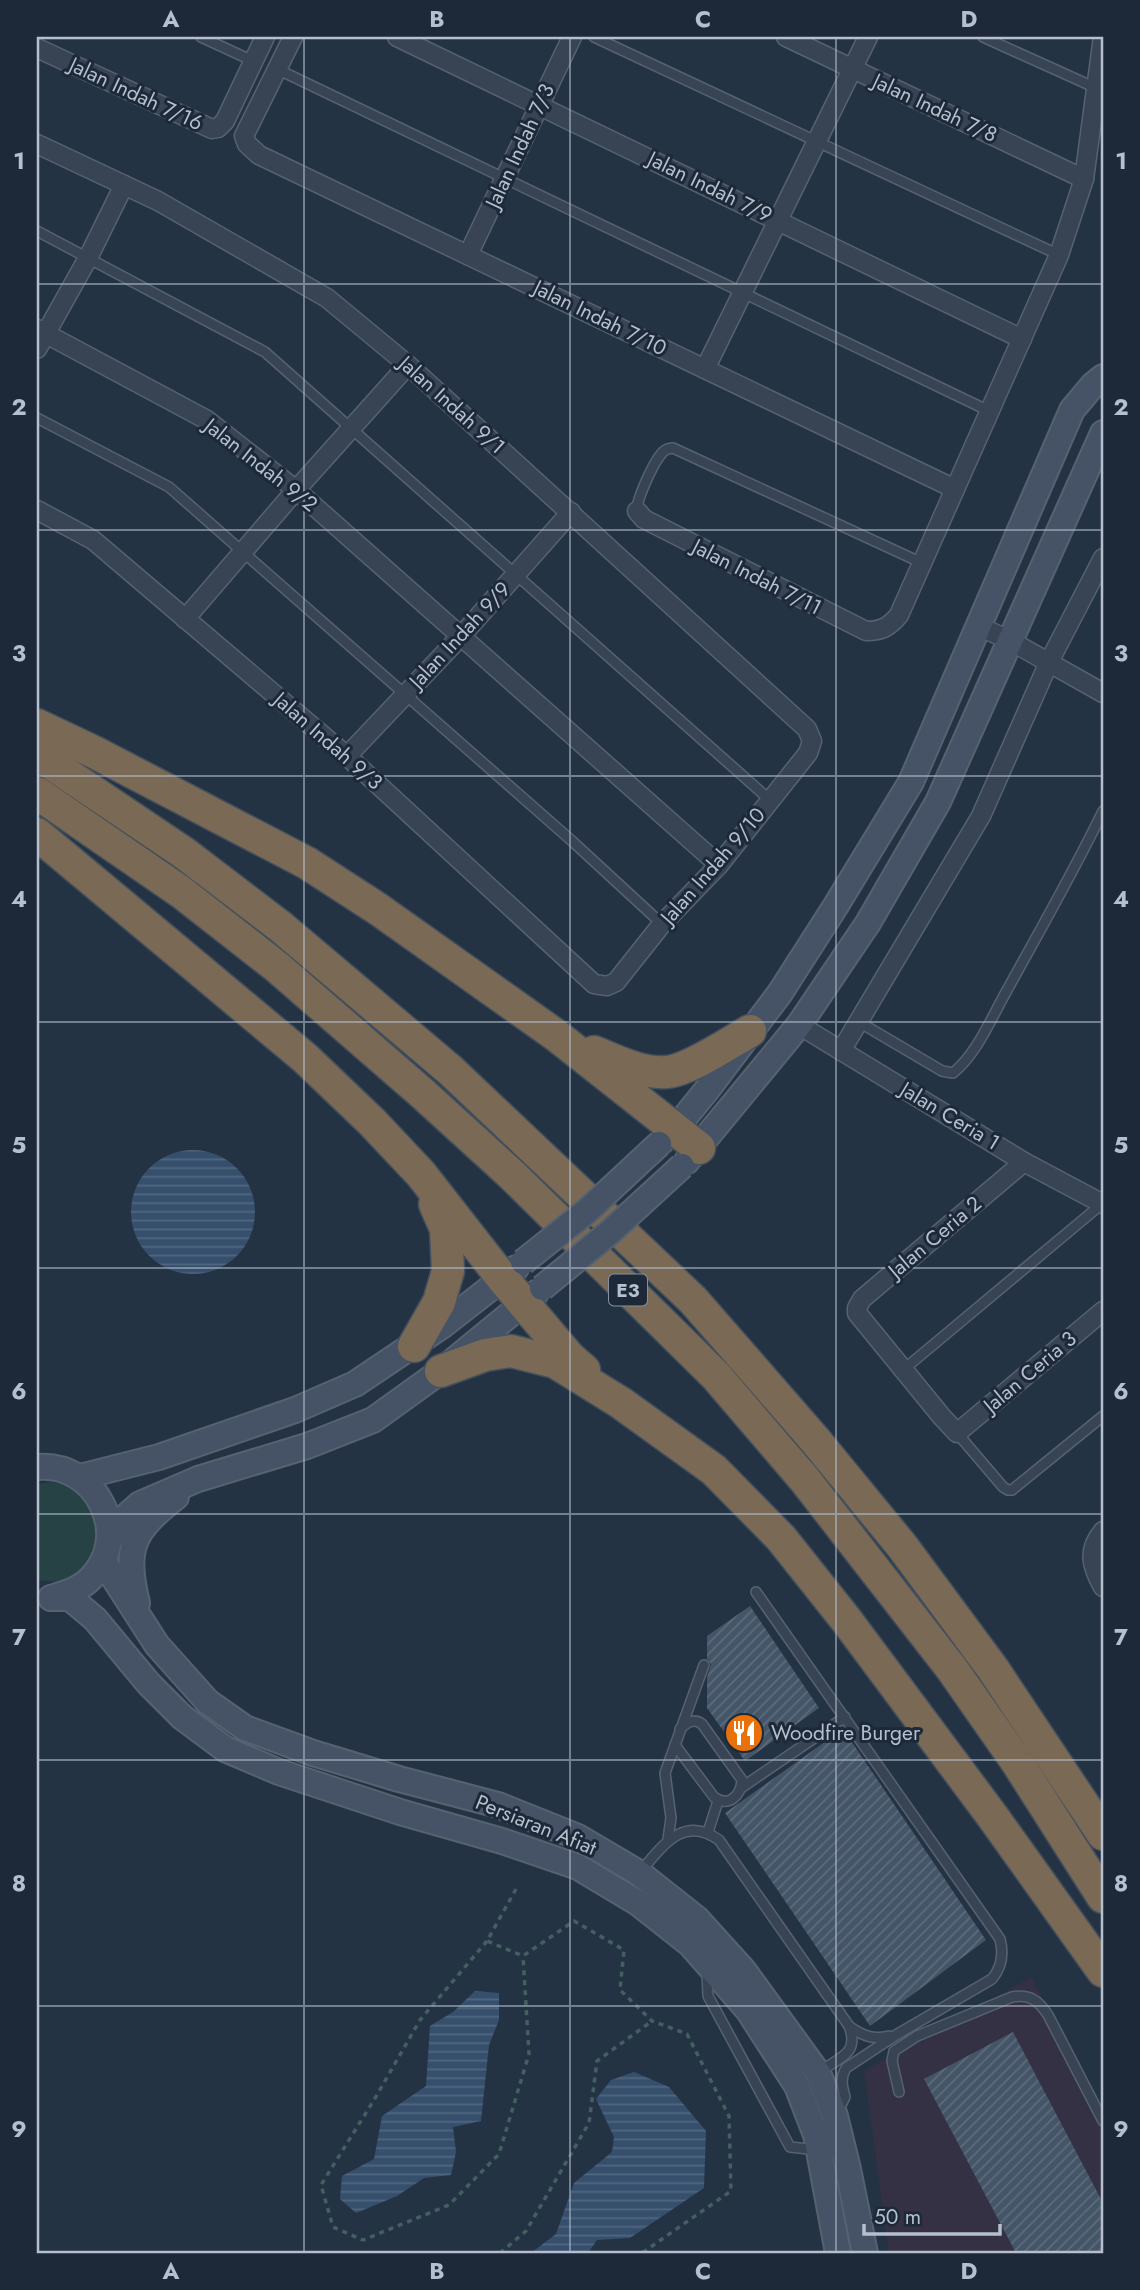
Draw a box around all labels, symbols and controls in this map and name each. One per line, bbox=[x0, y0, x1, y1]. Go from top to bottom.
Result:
text: A bbox=[162, 2, 180, 36]
text: B bbox=[429, 2, 445, 36]
text: C bbox=[695, 2, 711, 36]
text: D bbox=[961, 2, 978, 36]
street label: Jalan Indah 7/16 bbox=[62, 49, 208, 138]
street label: Jalan Indah 7/8 bbox=[865, 65, 1002, 150]
street label: Jalan Indah 7/3 bbox=[477, 79, 562, 216]
street label: Jalan Indah 7/9 bbox=[640, 143, 777, 230]
text: 1 bbox=[13, 144, 25, 178]
text: 1 bbox=[1115, 144, 1127, 178]
street label: Jalan Indah 7/10 bbox=[526, 271, 672, 363]
street label: Jalan Indah 9/1 bbox=[390, 347, 512, 461]
text: 2 bbox=[11, 390, 27, 424]
text: 2 bbox=[1113, 390, 1129, 424]
street label: Jalan Indah 9/2 bbox=[196, 409, 324, 519]
street label: Jalan Indah 7/11 bbox=[684, 530, 827, 623]
street label: Jalan Indah 9/9 bbox=[400, 575, 518, 697]
text: 3 bbox=[12, 636, 26, 670]
text: 3 bbox=[1114, 636, 1128, 670]
street label: Jalan Indah 9/3 bbox=[265, 683, 389, 797]
street label: Jalan Indah 9/10 bbox=[652, 801, 772, 933]
text: 4 bbox=[11, 882, 27, 916]
text: 4 bbox=[1113, 882, 1129, 916]
street label: Jalan Ceria 1 bbox=[892, 1073, 1005, 1157]
text: 5 bbox=[12, 1128, 26, 1162]
text: 5 bbox=[1114, 1128, 1128, 1162]
street label: Jalan Ceria 2 bbox=[880, 1189, 988, 1287]
road number: E3 bbox=[609, 1274, 647, 1306]
street label: Jalan Ceria 3 bbox=[975, 1324, 1083, 1422]
text: 6 bbox=[11, 1374, 27, 1408]
text: 6 bbox=[1113, 1374, 1129, 1408]
text: 7 bbox=[12, 1620, 26, 1654]
text: 7 bbox=[1114, 1620, 1128, 1654]
restaurant icon: Woodfire Burger bbox=[723, 1712, 765, 1754]
place label: Woodfire Burger bbox=[771, 1718, 921, 1748]
street label: Persiaran Afiat bbox=[471, 1787, 601, 1863]
text: 8 bbox=[12, 1866, 26, 1900]
text: 8 bbox=[1114, 1866, 1128, 1900]
text: 9 bbox=[11, 2112, 27, 2146]
text: 9 bbox=[1113, 2112, 1129, 2146]
scale bar bbox=[864, 2192, 1000, 2236]
text: 50 m bbox=[874, 2202, 921, 2232]
text: A bbox=[162, 2254, 180, 2288]
text: B bbox=[429, 2254, 445, 2288]
text: C bbox=[695, 2254, 711, 2288]
text: D bbox=[961, 2254, 978, 2288]

